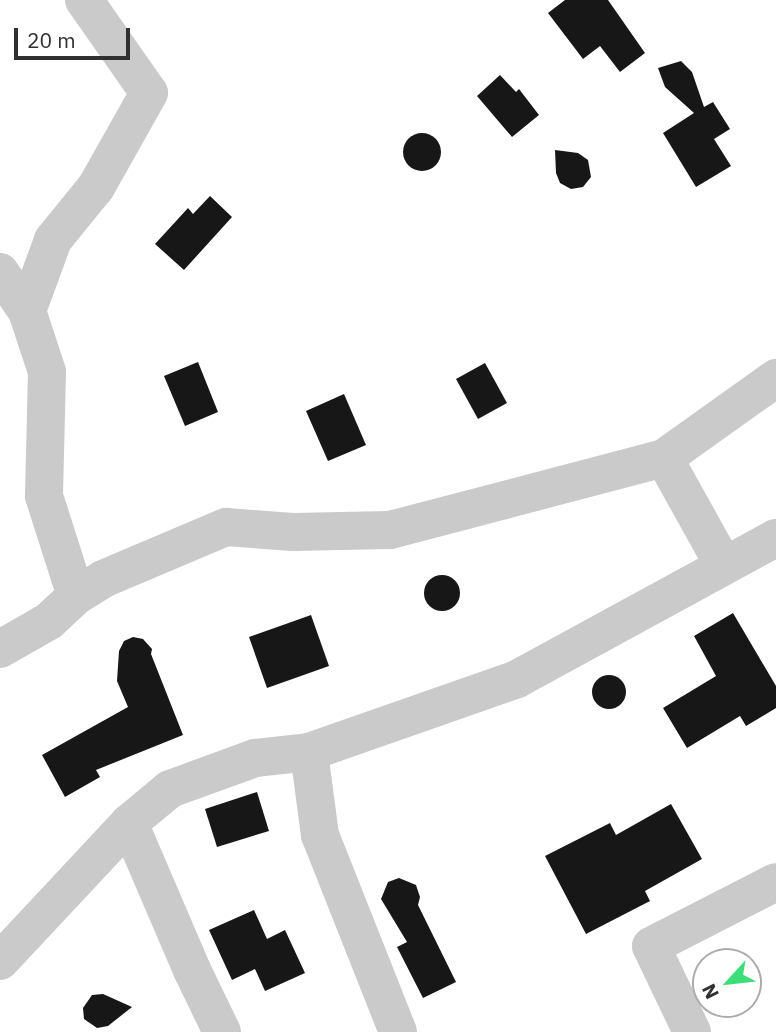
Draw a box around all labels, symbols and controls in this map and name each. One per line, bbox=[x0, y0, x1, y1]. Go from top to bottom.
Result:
scale bar bbox=[18, 14, 133, 58]
text: 20 m bbox=[27, 26, 76, 54]
north arrow bbox=[692, 948, 762, 1018]
text: N bbox=[696, 980, 724, 1003]

